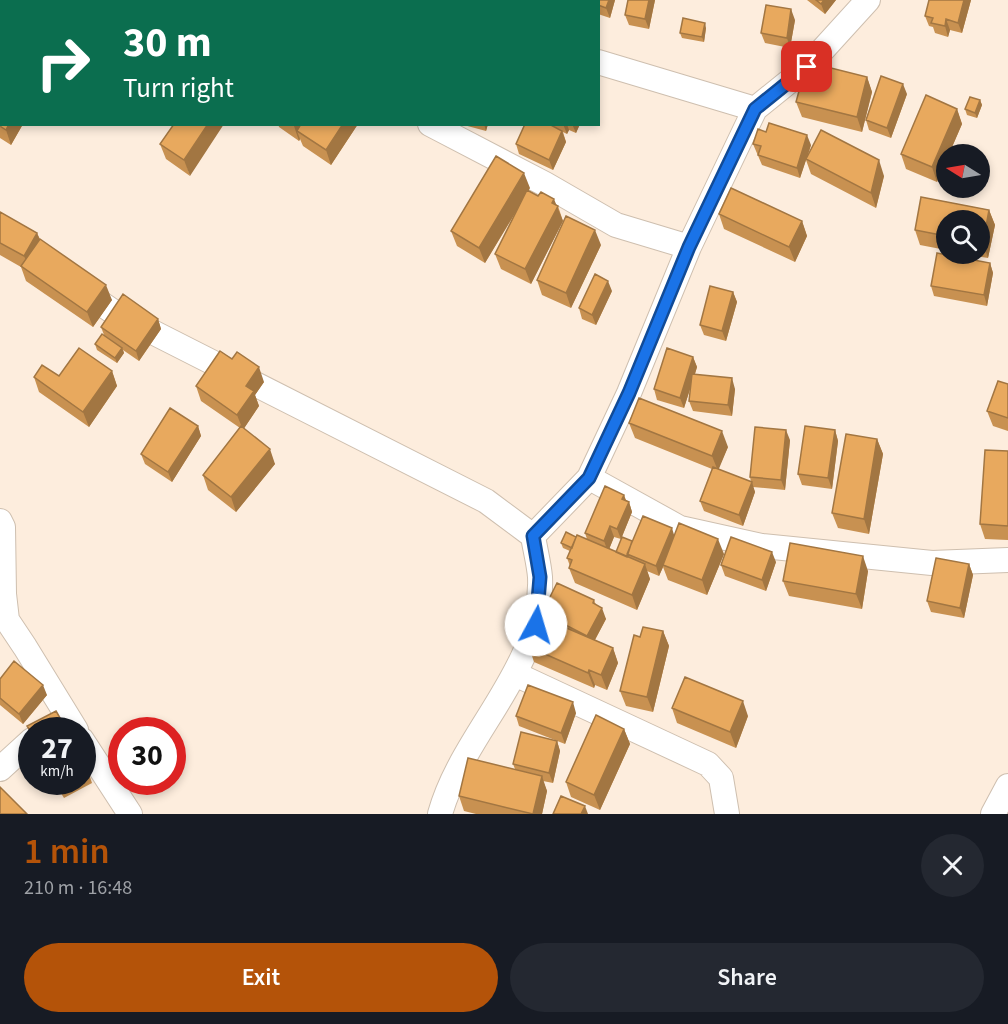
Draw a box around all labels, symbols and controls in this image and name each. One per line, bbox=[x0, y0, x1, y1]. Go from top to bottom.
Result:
text: 30 m bbox=[123, 13, 212, 73]
icon: right bbox=[24, 24, 102, 102]
pin bbox=[781, 41, 832, 92]
icon: arrive bbox=[790, 50, 823, 83]
text: Turn right bbox=[123, 69, 234, 108]
north arrow bbox=[936, 144, 990, 198]
map controls bbox=[936, 144, 990, 264]
button: search bbox=[936, 210, 990, 264]
position arrow bbox=[504, 593, 568, 657]
speed limit sign: 30 bbox=[108, 717, 186, 795]
text: 27 bbox=[41, 727, 73, 770]
text: km/h bbox=[40, 761, 74, 782]
text: 1 min bbox=[24, 826, 110, 877]
button: close bbox=[921, 834, 984, 897]
text: 210 m · 16:48 bbox=[24, 874, 132, 902]
button: Exit bbox=[24, 943, 498, 1012]
button: Share bbox=[510, 943, 984, 1012]

